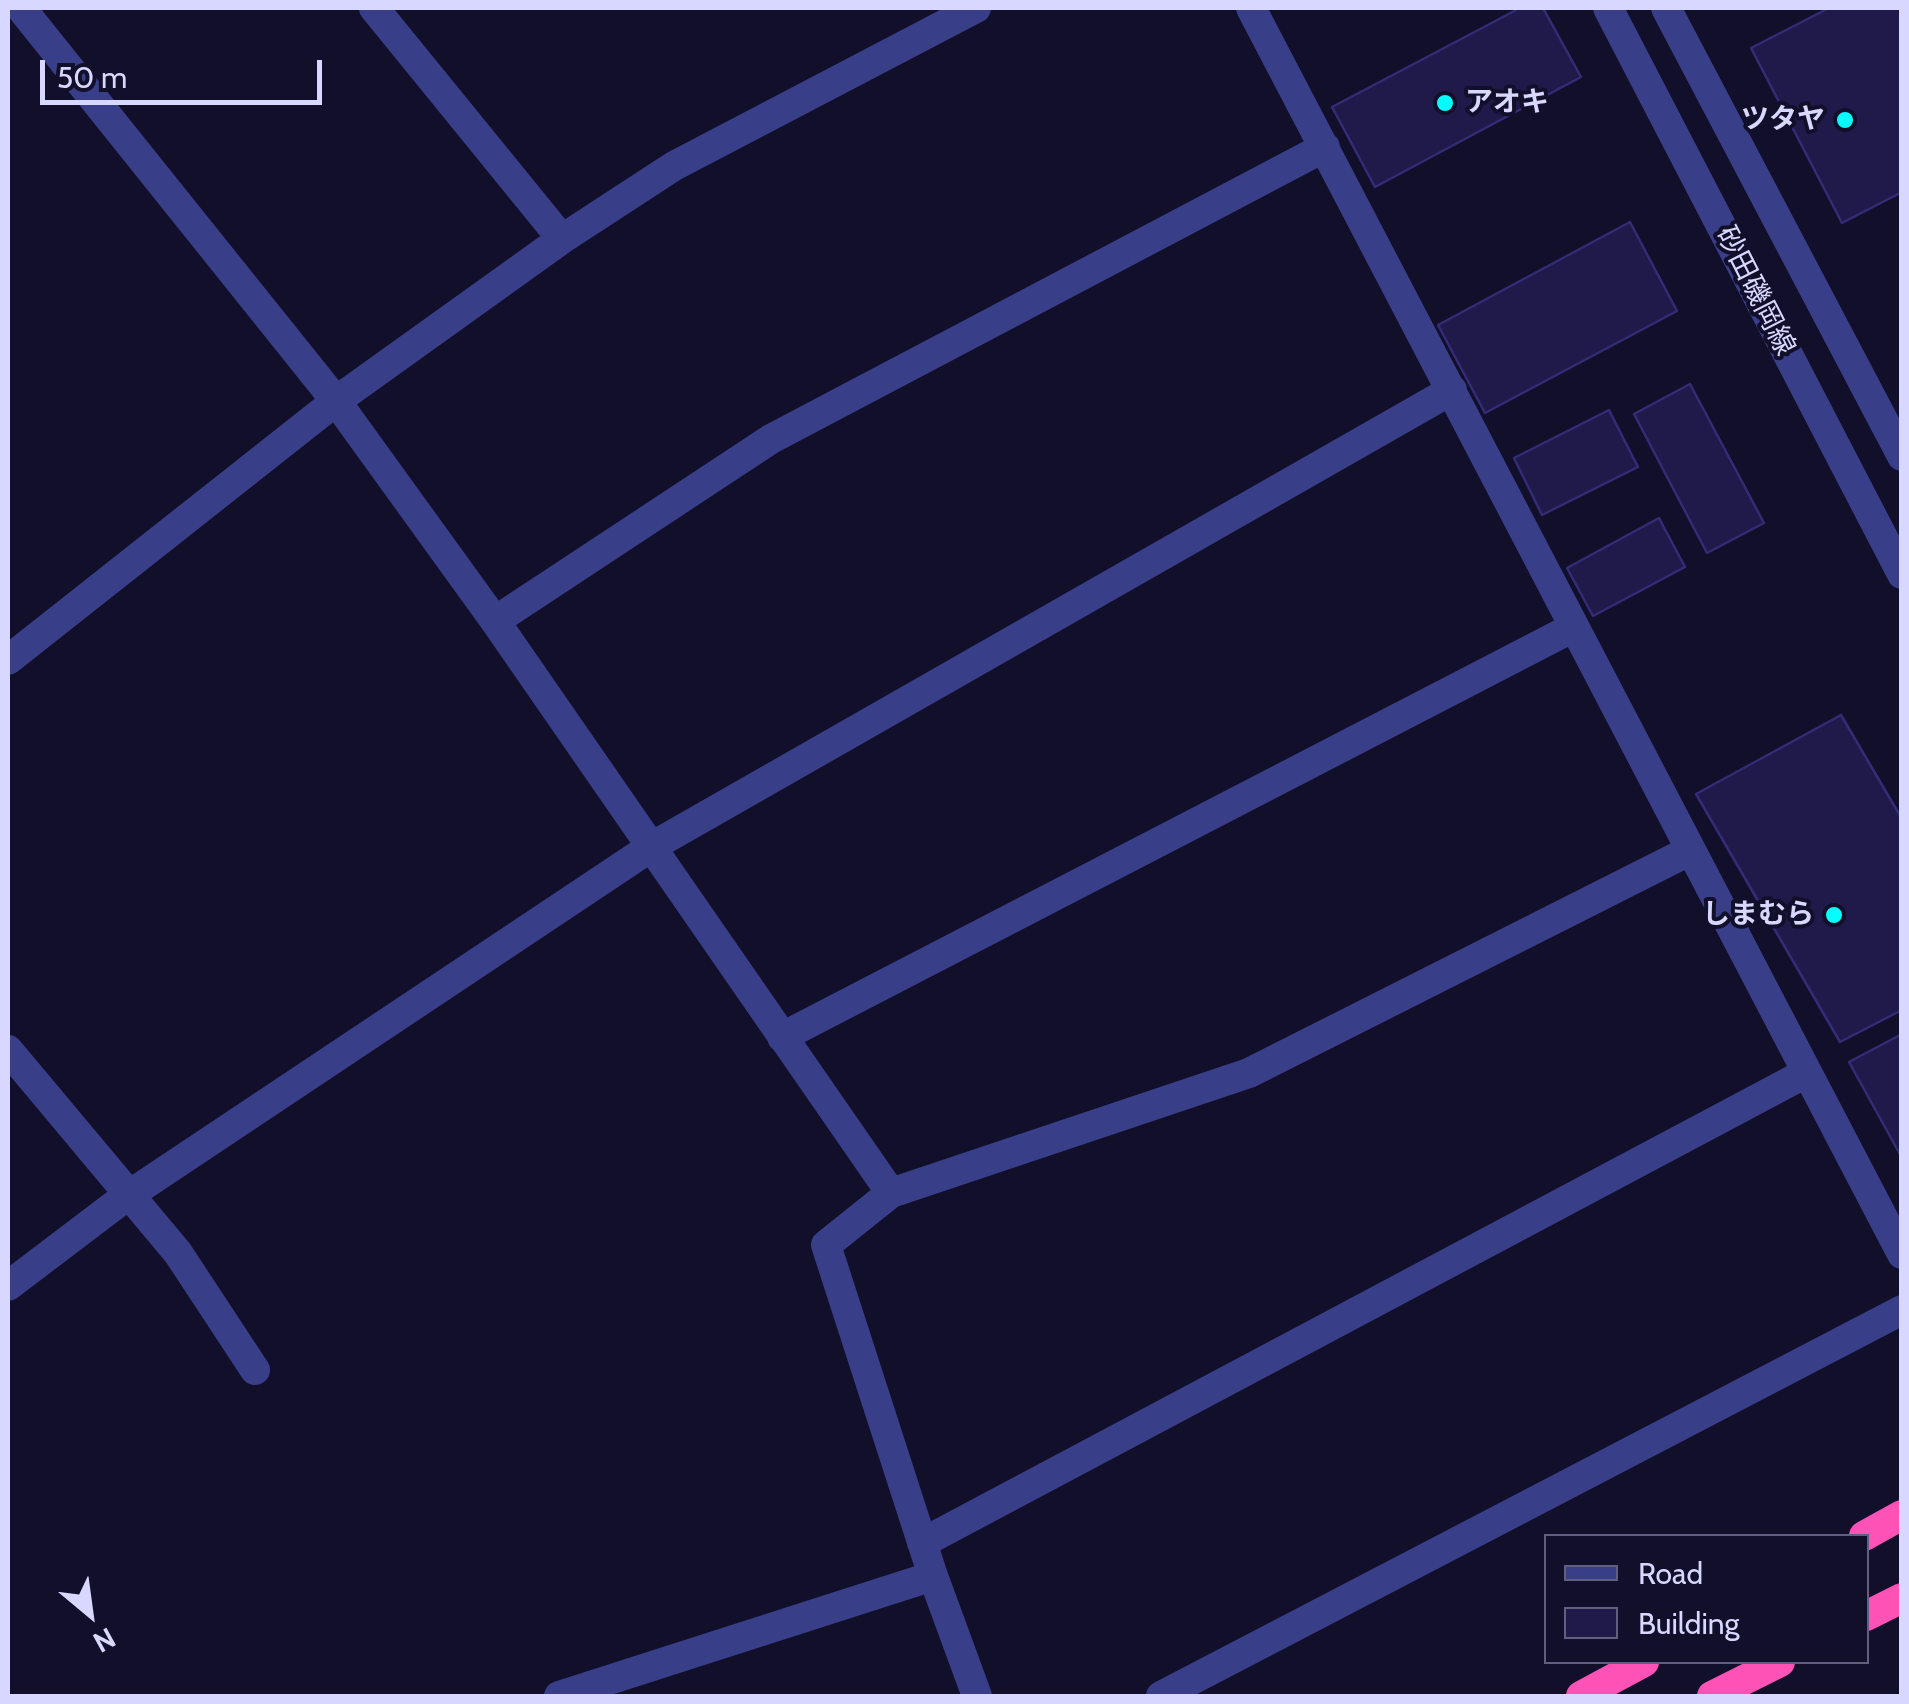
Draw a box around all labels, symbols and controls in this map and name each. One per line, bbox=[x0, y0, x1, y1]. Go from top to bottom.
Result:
scale bar bbox=[45, 40, 328, 102]
text: 50 m bbox=[57, 59, 127, 96]
place label: アオキ bbox=[1465, 86, 1549, 120]
marker: アオキ bbox=[1434, 92, 1456, 114]
place label: ツタヤ bbox=[1741, 103, 1825, 137]
marker: ツタヤ bbox=[1834, 109, 1856, 131]
street label: 砂田磯岡線 bbox=[1708, 221, 1802, 361]
place label: しまむら bbox=[1702, 898, 1814, 932]
marker: しまむら bbox=[1823, 904, 1845, 926]
legend bbox=[1544, 1534, 1869, 1664]
text: Road bbox=[1638, 1555, 1703, 1592]
north arrow bbox=[40, 1564, 140, 1664]
text: Building bbox=[1638, 1605, 1740, 1642]
text: N bbox=[88, 1621, 121, 1660]

